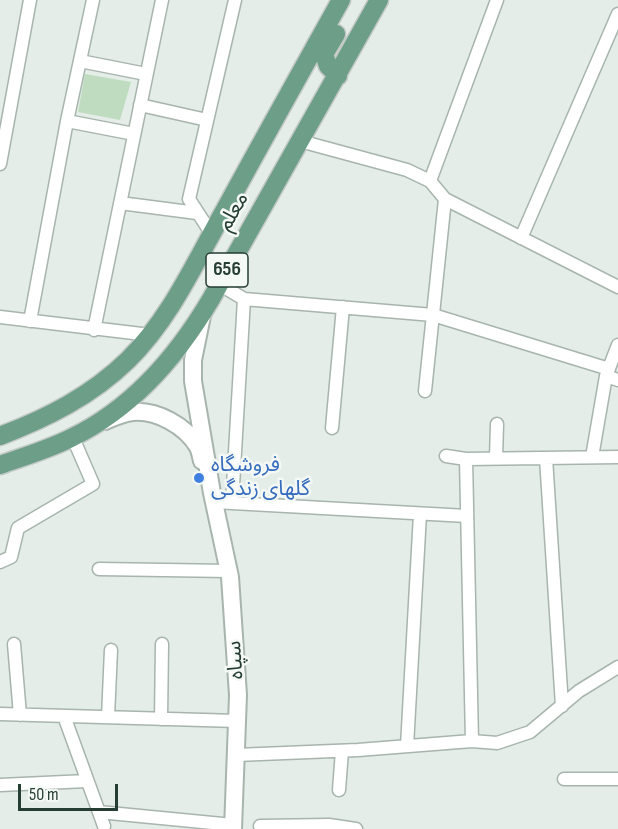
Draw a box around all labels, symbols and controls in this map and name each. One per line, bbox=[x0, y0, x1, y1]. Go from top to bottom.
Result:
street label: معلم bbox=[213, 188, 255, 236]
road number: 656 bbox=[206, 253, 248, 287]
place label: فروشگاه گلهای زندگی bbox=[211, 453, 310, 503]
marker: فروشگاه گلهای زندگی bbox=[192, 471, 206, 485]
street label: سپاه bbox=[222, 640, 250, 680]
scale bar bbox=[21, 772, 122, 810]
text: 50 m bbox=[29, 784, 59, 805]

